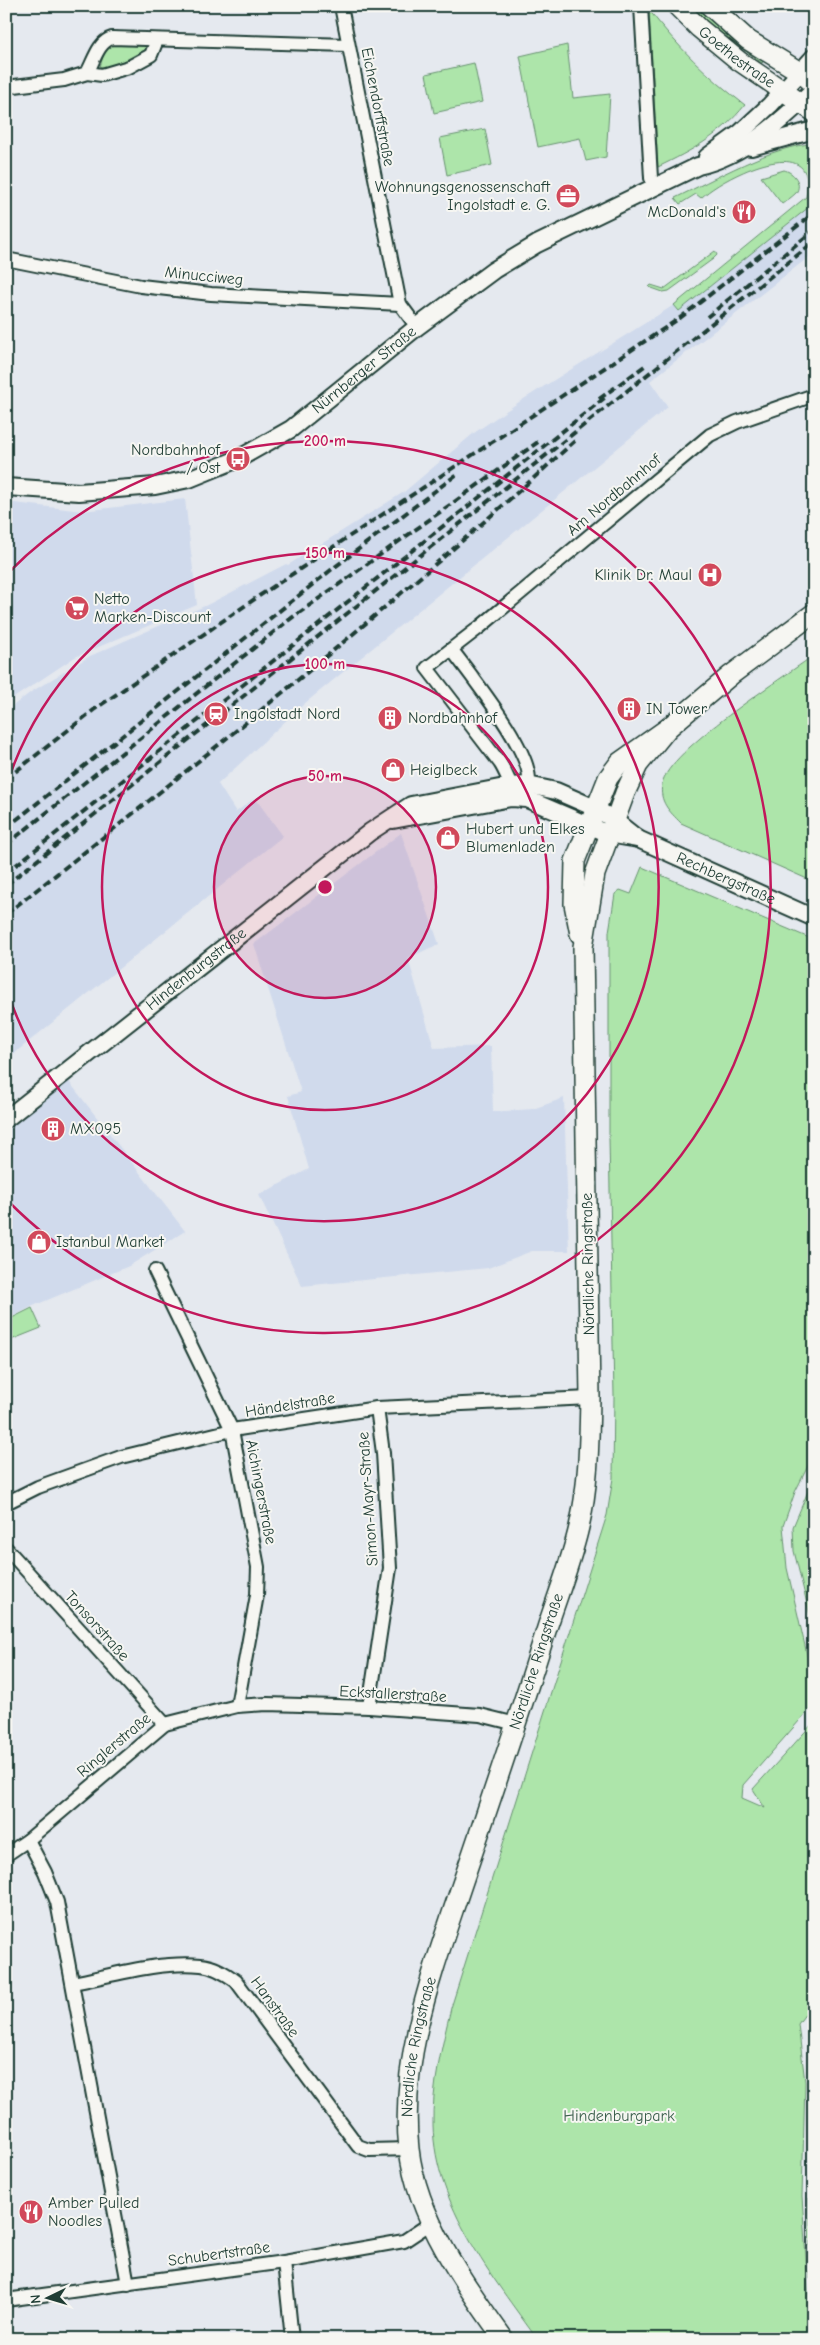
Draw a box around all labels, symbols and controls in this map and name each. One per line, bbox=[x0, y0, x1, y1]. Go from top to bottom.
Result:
street label: Goethestraße bbox=[695, 23, 778, 92]
street label: Eichendorffstraße bbox=[358, 46, 398, 168]
place label: Wohnungsgenossenschaft Ingolstadt e. G. bbox=[375, 178, 550, 214]
office icon: Wohnungsgenossenschaft Ingolstadt e. G. bbox=[555, 183, 581, 209]
restaurant icon: McDonald's bbox=[731, 199, 757, 225]
place label: McDonald's bbox=[647, 203, 726, 221]
street label: Minucciweg bbox=[164, 263, 244, 289]
street label: Nürnberger Straße bbox=[308, 322, 420, 417]
text: 200 m bbox=[304, 432, 346, 450]
place label: Nordbahnhof / Ost bbox=[131, 441, 222, 477]
bus stop icon: Nordbahnhof / Ost bbox=[225, 446, 251, 472]
street label: Am Nordbahnhof bbox=[563, 450, 666, 539]
text: 150 m bbox=[305, 544, 345, 562]
hospital icon: Klinik Dr. Maul bbox=[697, 562, 723, 588]
place label: Klinik Dr. Maul bbox=[594, 566, 692, 584]
place label: Netto Marken-Discount bbox=[94, 590, 211, 626]
supermarket icon: Netto Marken-Discount bbox=[64, 595, 90, 621]
text: 100 m bbox=[305, 655, 345, 673]
building icon: IN Tower bbox=[616, 696, 642, 722]
place label: IN Tower bbox=[646, 700, 708, 718]
station icon: Ingolstadt Nord bbox=[203, 701, 229, 727]
place label: Ingolstadt Nord bbox=[234, 705, 340, 723]
building icon: Nordbahnhof bbox=[377, 705, 403, 731]
place label: Nordbahnhof bbox=[408, 709, 499, 727]
shop icon: Heiglbeck bbox=[380, 757, 406, 783]
place label: Heiglbeck bbox=[410, 761, 477, 779]
text: 50 m bbox=[308, 767, 342, 785]
place label: Hubert und Elkes Blumenladen bbox=[466, 820, 585, 856]
shop icon: Hubert und Elkes Blumenladen bbox=[435, 825, 461, 851]
street label: Rechbergstraße bbox=[674, 848, 778, 909]
centre of rings bbox=[316, 878, 334, 896]
street label: Hindenburgstraße bbox=[142, 924, 250, 1014]
building icon: MX095 bbox=[40, 1116, 66, 1142]
place label: MX095 bbox=[70, 1120, 121, 1138]
street label: Nördliche Ringstraße bbox=[578, 1193, 598, 1335]
shop icon: Istanbul Market bbox=[26, 1229, 52, 1255]
place label: Istanbul Market bbox=[56, 1233, 164, 1251]
street label: Händelstraße bbox=[244, 1389, 336, 1421]
street label: Simon-Mayr-Straße bbox=[354, 1431, 382, 1567]
street label: Aichingerstraße bbox=[242, 1438, 280, 1546]
street label: Tonsorstraße bbox=[61, 1587, 133, 1665]
street label: Nördliche Ringstraße bbox=[506, 1591, 567, 1732]
street label: Eckstallerstraße bbox=[339, 1682, 447, 1706]
street label: Ringlerstraße bbox=[74, 1709, 154, 1781]
street label: Hanstraße bbox=[247, 1973, 303, 2041]
street label: Nördliche Ringstraße bbox=[398, 1974, 440, 2117]
park label: Hindenburgpark bbox=[563, 2107, 675, 2125]
place label: Amber Pulled Noodles bbox=[48, 2194, 139, 2230]
restaurant icon: Amber Pulled Noodles bbox=[18, 2199, 44, 2225]
street label: Schubertstraße bbox=[167, 2238, 271, 2270]
north arrow bbox=[22, 2272, 72, 2322]
text: N bbox=[27, 2294, 44, 2304]

